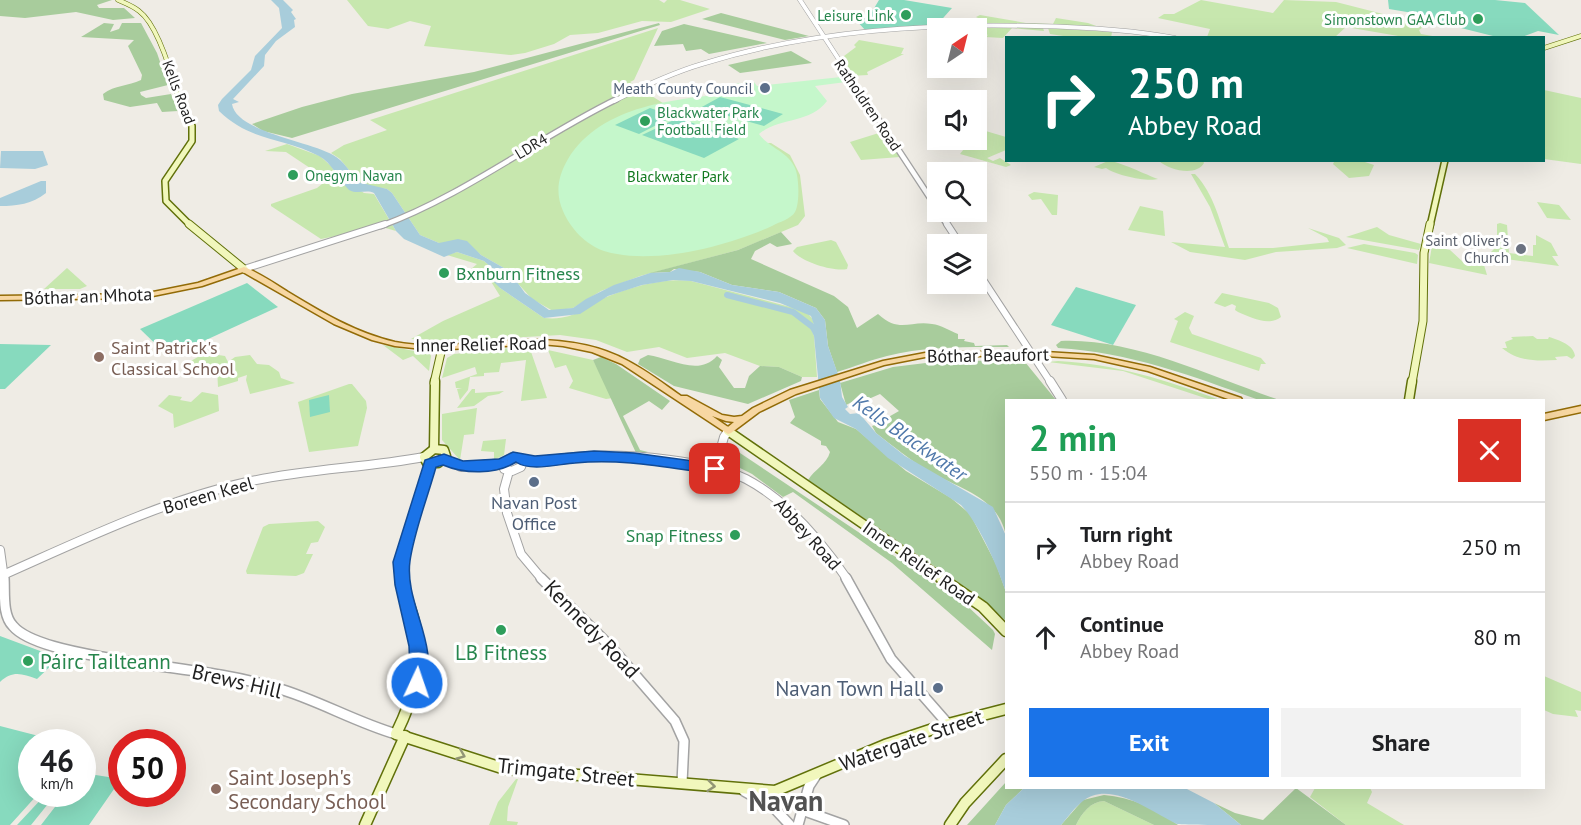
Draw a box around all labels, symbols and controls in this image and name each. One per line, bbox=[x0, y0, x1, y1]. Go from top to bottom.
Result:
place label: Leisure Link bbox=[817, 6, 895, 25]
marker: Leisure Link bbox=[899, 8, 913, 22]
place label: Simonstown GAA Club bbox=[1324, 10, 1466, 29]
marker: Simonstown GAA Club bbox=[1471, 12, 1485, 26]
north arrow bbox=[927, 18, 987, 78]
map controls bbox=[927, 18, 987, 294]
street label: Ratholdren Road bbox=[830, 55, 906, 155]
text: 250 m bbox=[1128, 55, 1244, 110]
street label: Kells Road bbox=[158, 57, 200, 127]
icon: right bbox=[1029, 60, 1107, 138]
place label: Meath County Council bbox=[613, 79, 754, 98]
marker: Meath County Council bbox=[758, 81, 772, 95]
button: sound bbox=[927, 90, 987, 150]
place label: Blackwater Park Football Field bbox=[657, 103, 760, 139]
text: Abbey Road bbox=[1128, 108, 1262, 142]
marker: Blackwater Park Football Field bbox=[638, 114, 652, 128]
street label: LDR4 bbox=[511, 129, 551, 163]
button: search bbox=[927, 162, 987, 222]
place label: Onegym Navan bbox=[305, 166, 403, 185]
park label: Blackwater Park bbox=[627, 167, 730, 186]
marker: Onegym Navan bbox=[286, 168, 300, 182]
place label: Saint Oliver's Church bbox=[1425, 231, 1509, 267]
button: layers bbox=[927, 234, 987, 294]
marker: Saint Oliver's Church bbox=[1514, 242, 1528, 256]
place label: Bxnburn Fitness bbox=[456, 262, 580, 285]
marker: Bxnburn Fitness bbox=[437, 266, 451, 280]
street label: Bóthar an Mhota bbox=[23, 282, 153, 310]
street label: Inner Relief Road bbox=[415, 331, 547, 357]
place label: Saint Patrick's Classical School bbox=[111, 336, 235, 380]
street label: Bóthar Beaufort bbox=[927, 342, 1049, 368]
marker: Saint Patrick's Classical School bbox=[92, 350, 106, 364]
water label: Kells Blackwater bbox=[848, 389, 973, 488]
text: 2 min bbox=[1029, 414, 1117, 461]
button: close bbox=[1458, 419, 1521, 482]
pin bbox=[689, 443, 740, 494]
icon: arrive bbox=[698, 452, 731, 485]
text: 550 m · 15:04 bbox=[1029, 460, 1147, 486]
street label: Boreen Keel bbox=[160, 471, 256, 519]
marker: Navan Post Office bbox=[527, 475, 541, 489]
place label: Navan Post Office bbox=[491, 491, 577, 535]
street label: Abbey Road bbox=[770, 493, 846, 575]
street label: Inner Relief Road bbox=[858, 516, 980, 610]
text: Turn right bbox=[1080, 520, 1172, 548]
place label: Snap Fitness bbox=[626, 524, 723, 547]
marker: Snap Fitness bbox=[728, 528, 742, 542]
icon: right bbox=[1029, 531, 1062, 564]
text: 250 m bbox=[1461, 533, 1521, 561]
text: Abbey Road bbox=[1080, 548, 1179, 574]
street label: Kennedy Road bbox=[538, 574, 646, 684]
text: Continue bbox=[1080, 610, 1164, 638]
icon: ahead bbox=[1029, 621, 1062, 654]
marker: LB Fitness bbox=[494, 623, 508, 637]
text: 80 m bbox=[1473, 623, 1521, 651]
text: Abbey Road bbox=[1080, 638, 1179, 664]
place label: LB Fitness bbox=[455, 639, 547, 666]
place label: Páirc Tailteann bbox=[40, 648, 171, 675]
position arrow bbox=[385, 651, 449, 715]
marker: Páirc Tailteann bbox=[21, 654, 35, 668]
street label: Brews Hill bbox=[189, 658, 285, 704]
place label: Navan Town Hall bbox=[775, 675, 926, 702]
marker: Navan Town Hall bbox=[931, 681, 945, 695]
street label: Watergate Street bbox=[836, 703, 986, 777]
button: Exit bbox=[1029, 708, 1269, 777]
button: Share bbox=[1281, 708, 1521, 777]
speed limit sign: 50 bbox=[108, 729, 186, 807]
text: 46 bbox=[40, 741, 74, 780]
one-way arrow bbox=[454, 748, 465, 760]
street label: Trimgate Street bbox=[496, 751, 636, 793]
place label: Saint Joseph's Secondary School bbox=[228, 764, 386, 815]
text: km/h bbox=[41, 774, 73, 793]
one-way arrow bbox=[707, 779, 716, 792]
marker: Saint Joseph's Secondary School bbox=[209, 782, 223, 796]
district label: Navan bbox=[749, 782, 823, 819]

